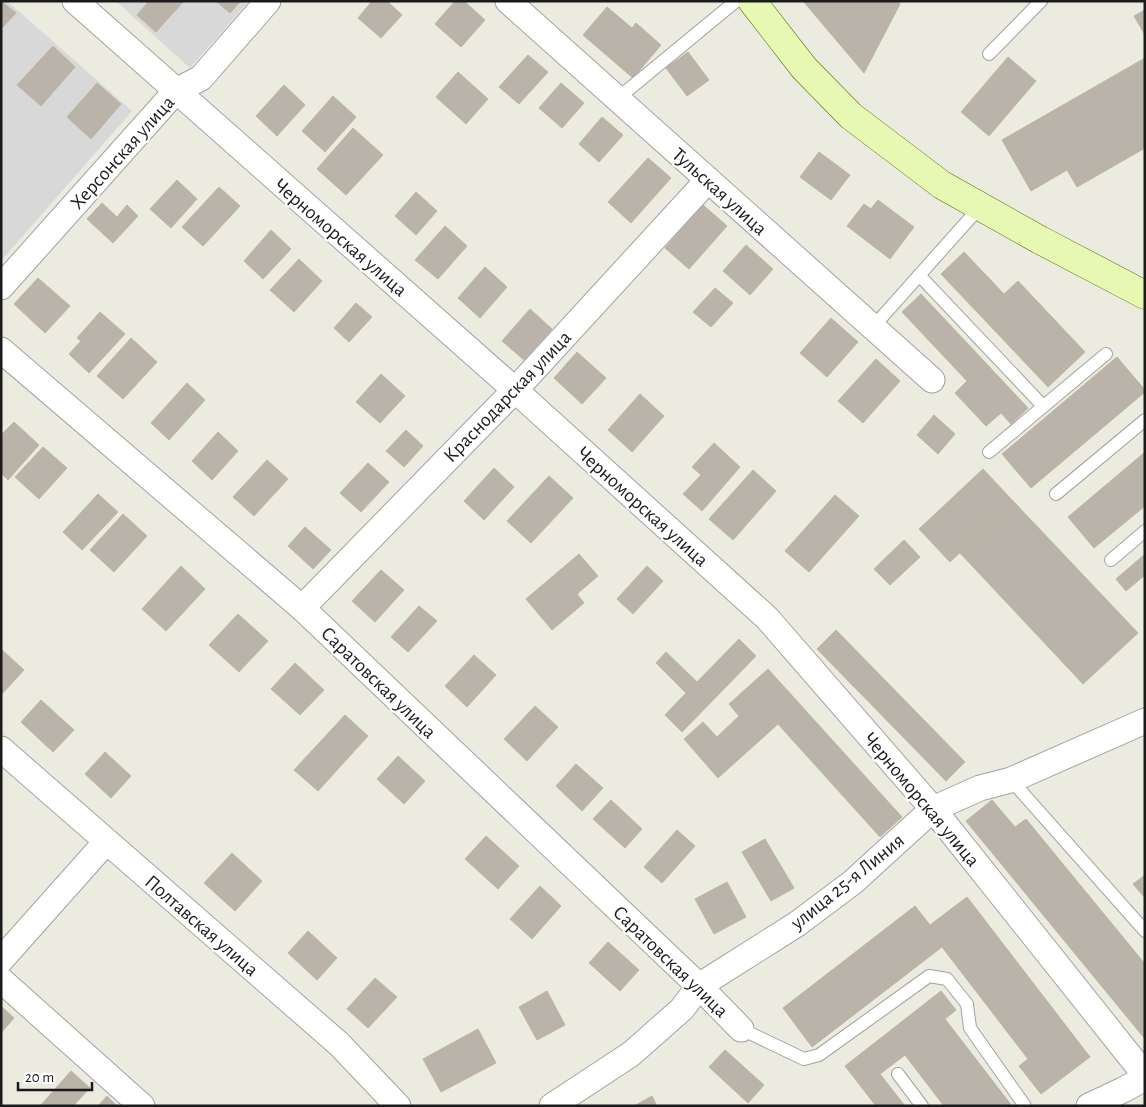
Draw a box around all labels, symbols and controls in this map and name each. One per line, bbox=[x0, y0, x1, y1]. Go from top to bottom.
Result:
street label: Херсонская улица bbox=[67, 92, 179, 213]
street label: Тульская улица bbox=[668, 144, 771, 239]
street label: Черноморская улица bbox=[270, 175, 411, 301]
street label: Краснодарская улица bbox=[440, 327, 575, 466]
street label: Черноморская улица bbox=[573, 443, 712, 571]
street label: Саратовская улица bbox=[317, 623, 440, 742]
street label: Черноморская улица bbox=[859, 729, 983, 871]
street label: улица 25-я Линия bbox=[786, 830, 908, 934]
street label: Полтавская улица bbox=[141, 871, 262, 980]
street label: Саратовская улица bbox=[609, 902, 732, 1021]
scale bar bbox=[18, 1060, 91, 1092]
text: 20 m bbox=[25, 1070, 54, 1085]

